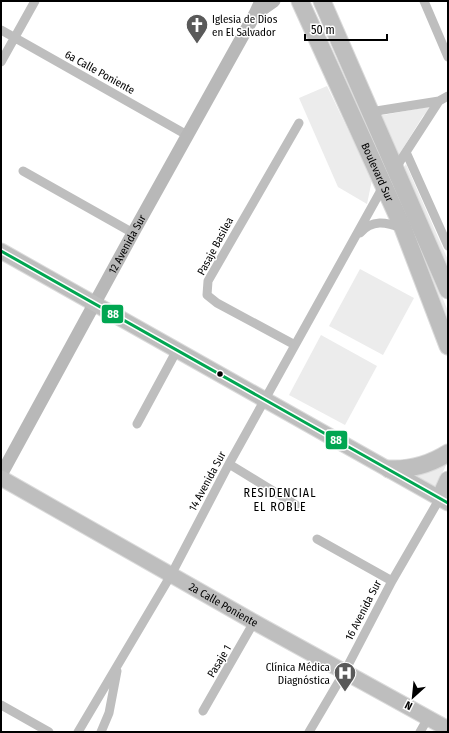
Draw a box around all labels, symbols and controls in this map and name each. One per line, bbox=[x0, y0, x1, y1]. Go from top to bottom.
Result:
church icon: Iglesia de Dios en El Salvador bbox=[184, 12, 210, 45]
place label: Iglesia de Dios en El Salvador bbox=[212, 13, 278, 39]
scale bar bbox=[305, 16, 387, 42]
text: 50 m bbox=[311, 23, 335, 37]
street label: 6a Calle Poniente bbox=[63, 48, 137, 97]
street label: Boulevard Sur bbox=[358, 141, 396, 204]
street label: 12 Avenida Sur bbox=[106, 212, 149, 276]
street label: Pasaje Basilea bbox=[195, 215, 236, 277]
line badge: 88 bbox=[101, 304, 124, 324]
text: 88 bbox=[107, 308, 119, 321]
unlabelled marker bbox=[215, 369, 225, 379]
line badge: 88 bbox=[325, 430, 348, 450]
text: 88 bbox=[330, 434, 342, 447]
street label: 14 Avenida Sur bbox=[186, 449, 229, 513]
district label: RESIDENCIAL EL ROBLE bbox=[244, 486, 316, 514]
street label: 16 Avenida Sur bbox=[343, 578, 384, 643]
street label: 2a Calle Poniente bbox=[186, 580, 260, 630]
street label: Pasaje 1 bbox=[205, 643, 234, 680]
hospital icon: Clínica Médica Diagnóstica bbox=[332, 660, 358, 693]
place label: Clínica Médica Diagnóstica bbox=[266, 661, 330, 687]
north arrow bbox=[393, 677, 433, 717]
text: N bbox=[403, 698, 415, 713]

